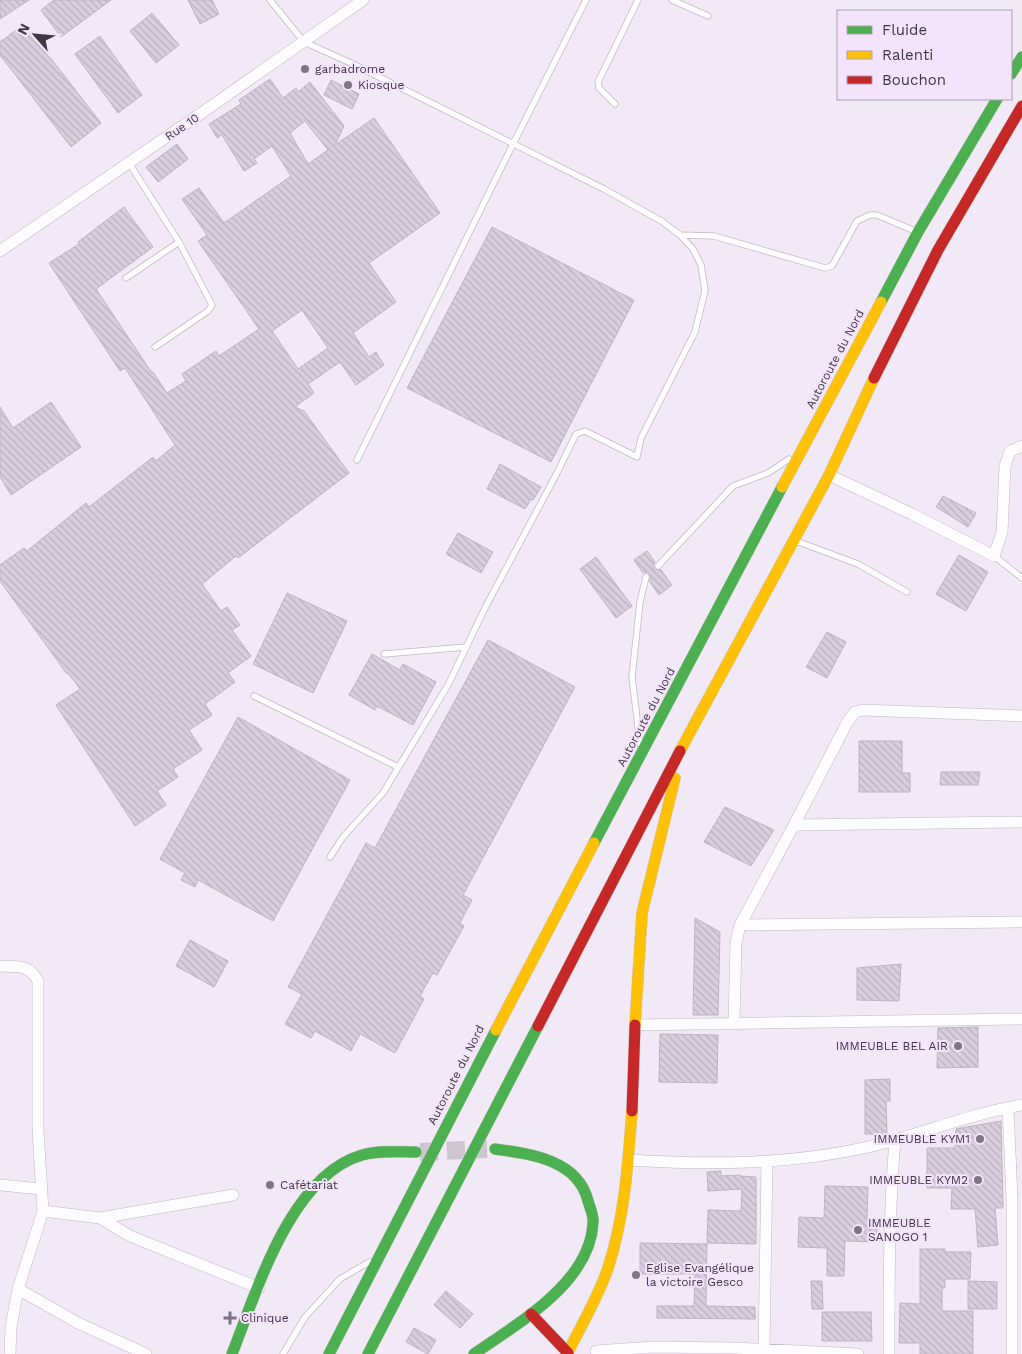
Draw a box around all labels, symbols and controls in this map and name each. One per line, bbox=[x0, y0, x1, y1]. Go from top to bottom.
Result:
north arrow bbox=[10, 10, 60, 60]
legend bbox=[837, 10, 1012, 100]
text: N bbox=[14, 21, 33, 37]
text: Fluide bbox=[882, 21, 927, 39]
text: Ralenti bbox=[882, 46, 933, 64]
place label: garbadrome bbox=[315, 62, 385, 76]
marker: garbadrome bbox=[299, 63, 311, 75]
text: Bouchon bbox=[882, 71, 946, 89]
place label: Kiosque bbox=[358, 78, 405, 92]
marker: Kiosque bbox=[342, 79, 354, 91]
street label: Rue 10 bbox=[162, 111, 202, 143]
street label: Autoroute du Nord bbox=[803, 307, 867, 411]
street label: Autoroute du Nord bbox=[614, 665, 678, 769]
street label: Autoroute du Nord bbox=[425, 1023, 487, 1127]
place label: IMMEUBLE BEL AIR bbox=[836, 1039, 948, 1053]
marker: IMMEUBLE BEL AIR bbox=[952, 1040, 964, 1052]
place label: IMMEUBLE KYM1 bbox=[874, 1132, 970, 1146]
marker: IMMEUBLE KYM1 bbox=[974, 1133, 986, 1145]
place label: IMMEUBLE KYM2 bbox=[869, 1173, 968, 1187]
marker: IMMEUBLE KYM2 bbox=[972, 1174, 984, 1186]
place label: Cafétariat bbox=[280, 1178, 338, 1192]
marker: Cafétariat bbox=[264, 1179, 276, 1191]
place label: IMMEUBLE SANOGO 1 bbox=[868, 1216, 931, 1244]
marker: IMMEUBLE SANOGO 1 bbox=[852, 1224, 864, 1236]
place label: Eglise Evangélique la victoire Gesco bbox=[646, 1261, 754, 1289]
marker: Eglise Evangélique la victoire Gesco bbox=[630, 1269, 642, 1281]
marker: Clinique bbox=[223, 1311, 237, 1325]
place label: Clinique bbox=[241, 1311, 289, 1325]

